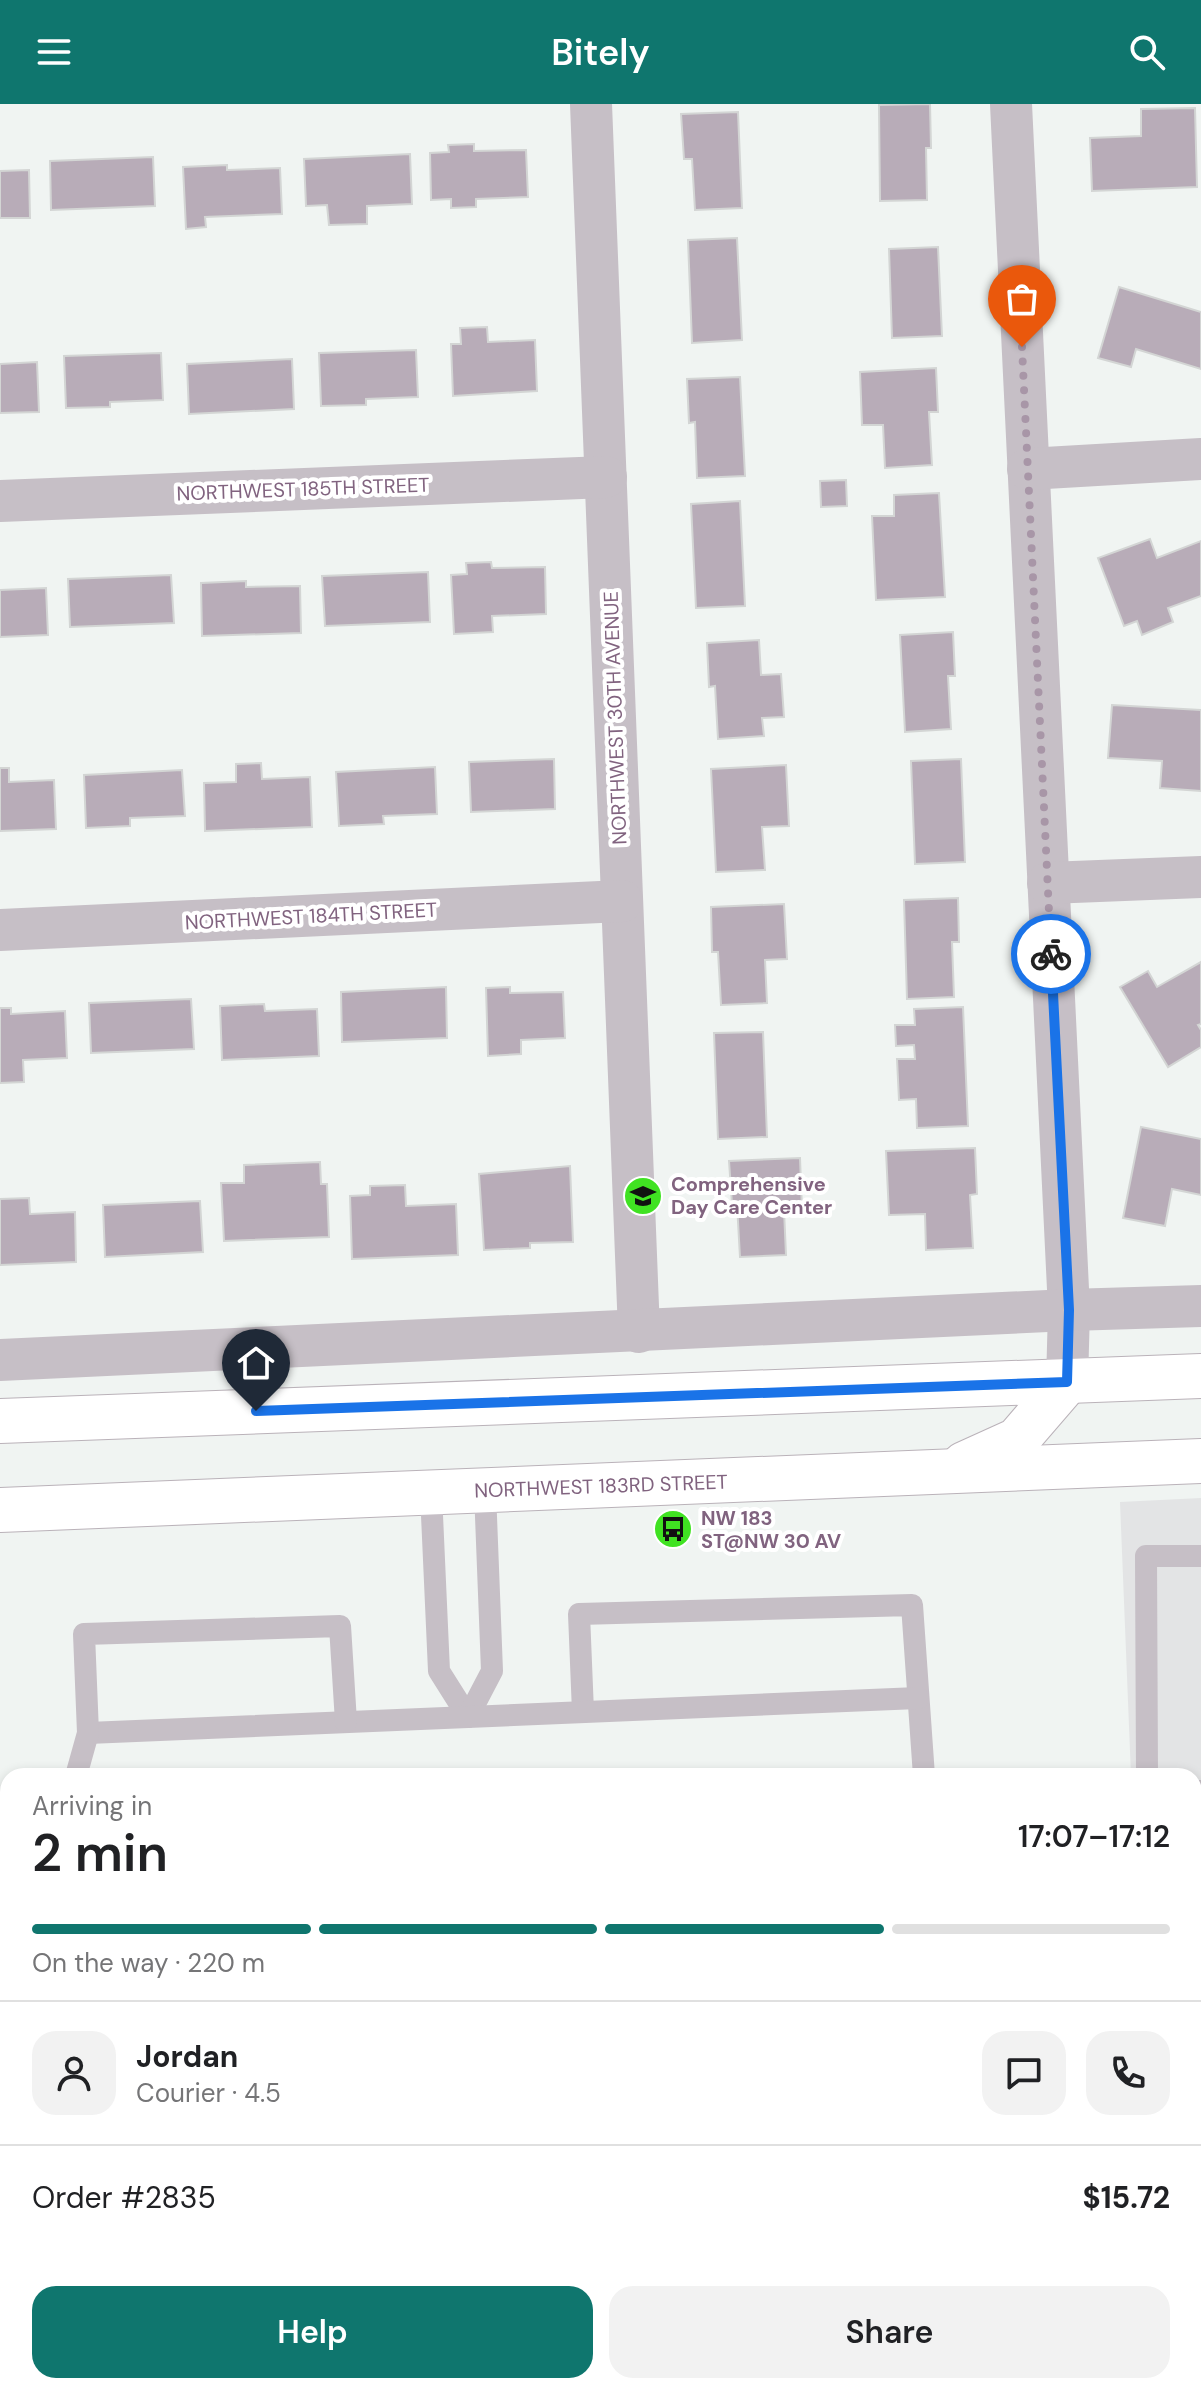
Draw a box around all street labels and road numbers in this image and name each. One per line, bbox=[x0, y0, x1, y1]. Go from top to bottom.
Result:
street label: NORTHWEST 185TH STREET bbox=[176, 472, 430, 506]
street label: NORTHWEST 30TH AVENUE bbox=[598, 591, 632, 845]
street label: NORTHWEST 184TH STREET bbox=[184, 896, 438, 936]
street label: NORTHWEST 183RD STREET bbox=[474, 1469, 728, 1503]

